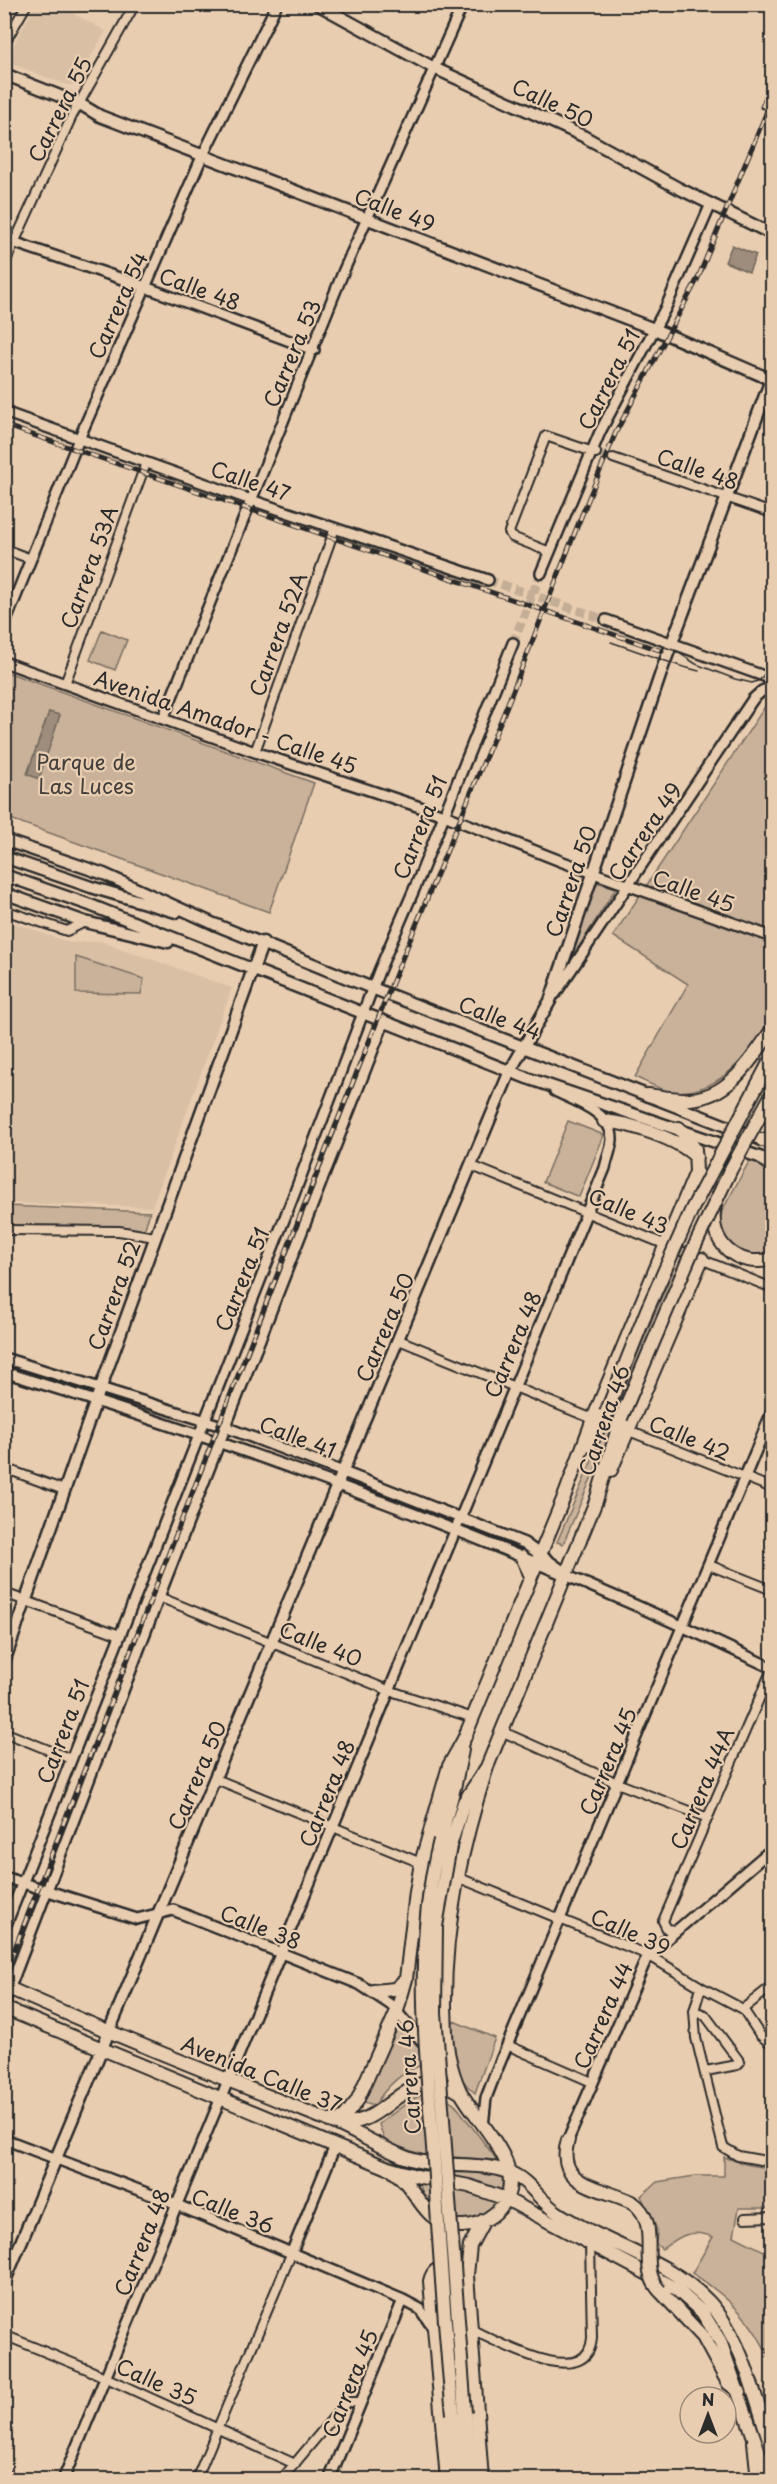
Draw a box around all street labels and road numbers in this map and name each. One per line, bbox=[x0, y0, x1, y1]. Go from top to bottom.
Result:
street label: Carrera 55 bbox=[19, 51, 99, 167]
street label: Calle 50 bbox=[507, 69, 599, 135]
street label: Calle 49 bbox=[350, 179, 440, 239]
street label: Carrera 54 bbox=[79, 246, 155, 364]
street label: Calle 48 bbox=[155, 259, 245, 317]
street label: Carrera 53 bbox=[254, 294, 328, 412]
street label: Carrera 51 bbox=[569, 323, 647, 435]
street label: Calle 48 bbox=[653, 439, 743, 497]
street label: Calle 47 bbox=[207, 451, 295, 509]
street label: Carrera 53A bbox=[51, 501, 125, 633]
street label: Carrera 52A bbox=[240, 567, 314, 701]
street label: Avenida Amador - Calle 45 bbox=[90, 661, 362, 781]
street label: Carrera 51 bbox=[384, 770, 454, 884]
street label: Carrera 49 bbox=[599, 775, 689, 887]
street label: Carrera 50 bbox=[536, 821, 604, 941]
street label: Calle 45 bbox=[648, 860, 740, 920]
street label: Calle 44 bbox=[454, 987, 546, 1047]
street label: Calle 43 bbox=[584, 1179, 674, 1241]
street label: Carrera 51 bbox=[206, 1222, 276, 1336]
street label: Carrera 52 bbox=[78, 1235, 148, 1355]
street label: Carrera 50 bbox=[347, 1267, 421, 1387]
street label: Carrera 48 bbox=[475, 1285, 549, 1403]
street label: Carrera 46 bbox=[569, 1360, 637, 1480]
street label: Calle 42 bbox=[644, 1406, 736, 1468]
street label: Calle 41 bbox=[255, 1407, 341, 1465]
street label: Calle 40 bbox=[275, 1612, 367, 1674]
street label: Carrera 51 bbox=[27, 1674, 97, 1788]
street label: Carrera 45 bbox=[570, 1702, 644, 1820]
street label: Carrera 50 bbox=[159, 1715, 233, 1835]
street label: Carrera 44A bbox=[661, 1722, 741, 1854]
street label: Carrera 48 bbox=[290, 1734, 362, 1852]
street label: Calle 38 bbox=[216, 1895, 306, 1957]
street label: Calle 39 bbox=[586, 1899, 676, 1963]
street label: Carrera 44 bbox=[564, 1956, 640, 2074]
street label: Carrera 46 bbox=[388, 2018, 428, 2136]
street label: Avenida Calle 37 bbox=[177, 2026, 347, 2120]
street label: Calle 36 bbox=[187, 2179, 279, 2241]
street label: Carrera 48 bbox=[105, 2183, 177, 2301]
street label: Carrera 45 bbox=[313, 2324, 385, 2442]
street label: Calle 35 bbox=[111, 2349, 203, 2413]

